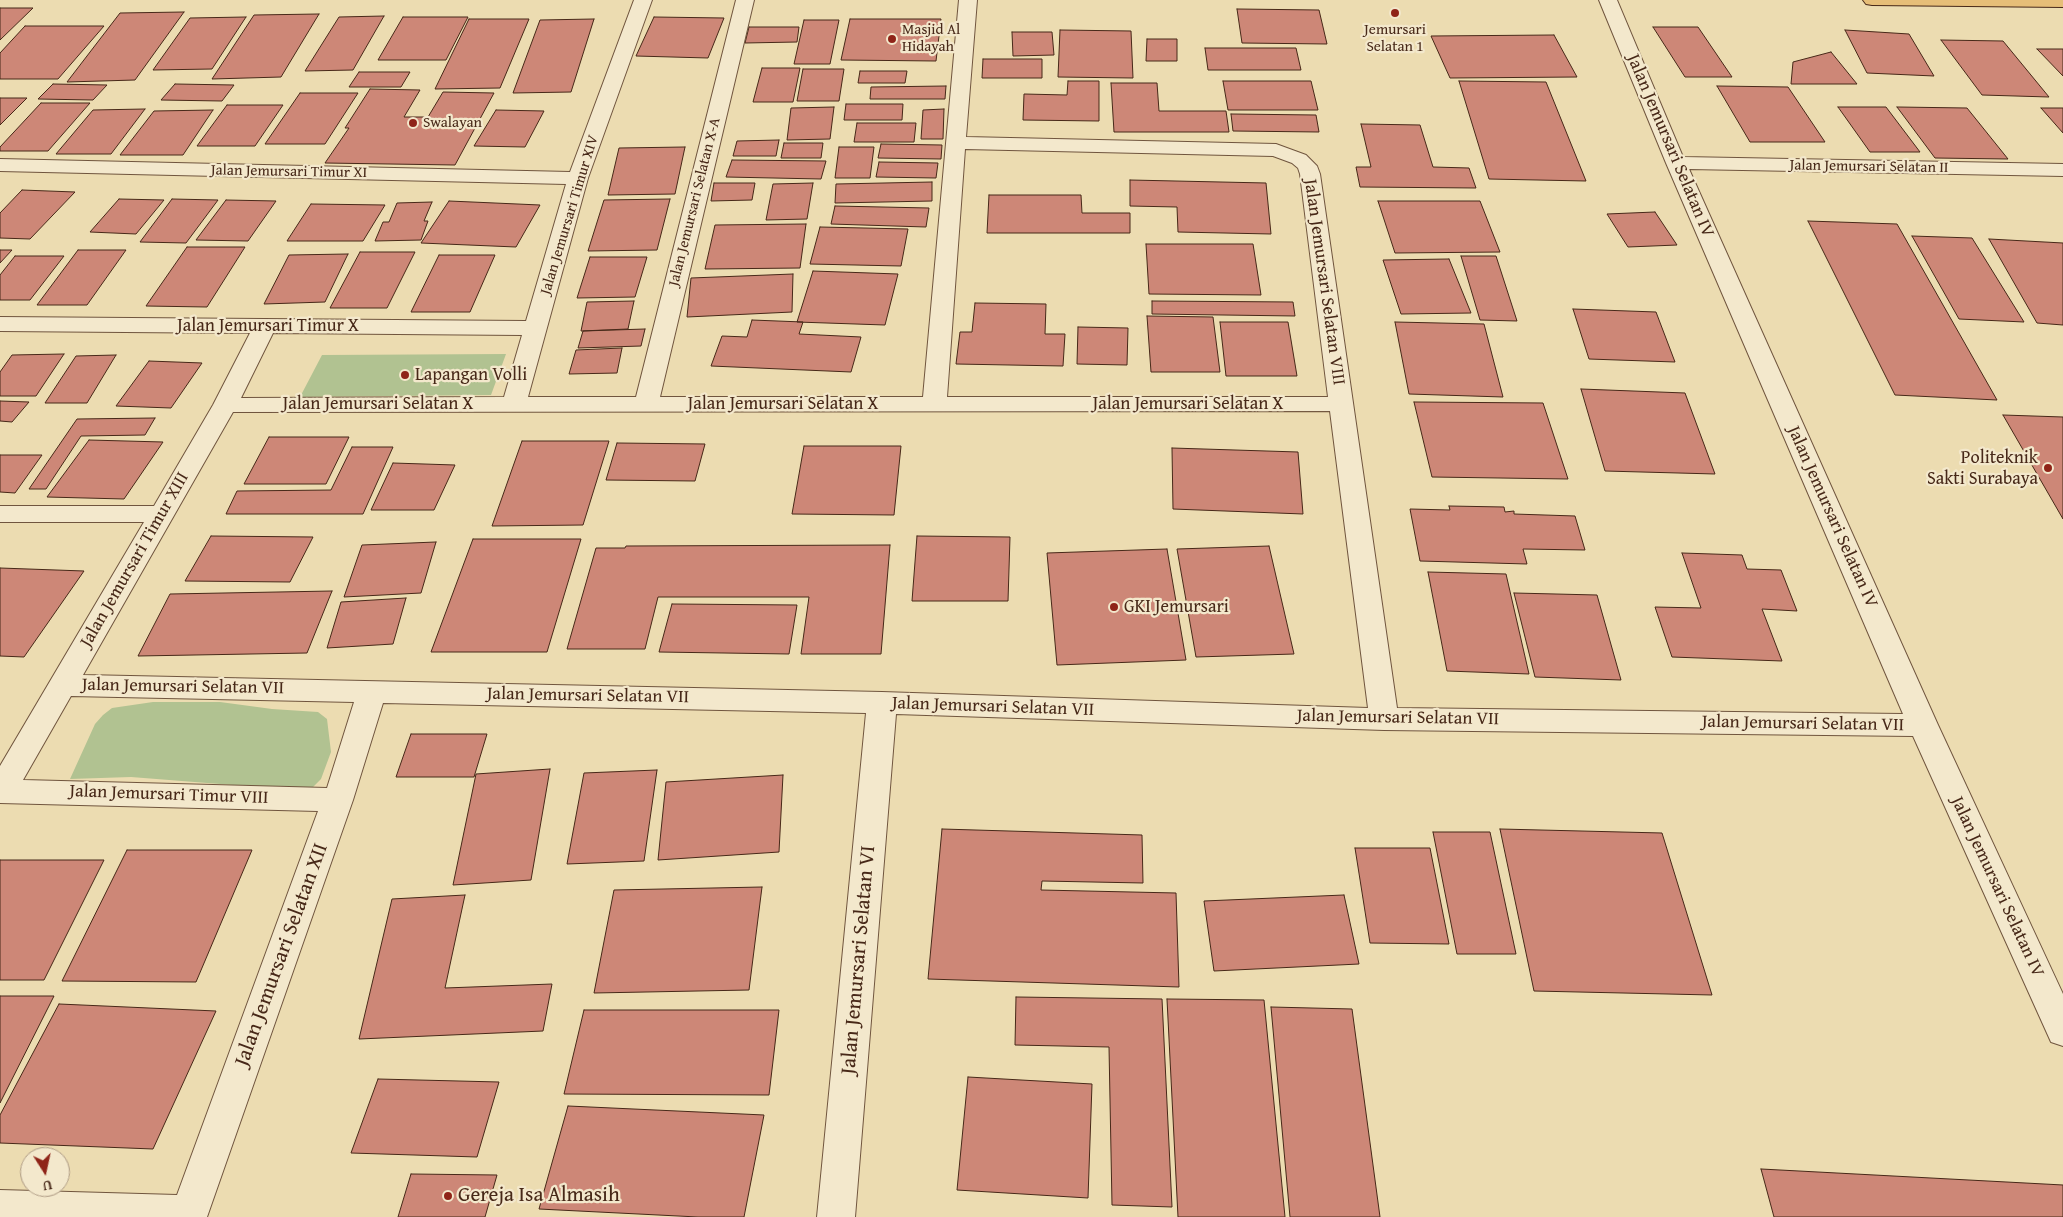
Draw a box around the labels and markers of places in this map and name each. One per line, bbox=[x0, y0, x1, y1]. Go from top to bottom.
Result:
marker: Jemursari Selatan 1 bbox=[1389, 7, 1401, 19]
place label: Masjid Al Hidayah bbox=[902, 21, 960, 56]
place label: Jemursari Selatan 1 bbox=[1364, 21, 1426, 56]
marker: Masjid Al Hidayah bbox=[886, 33, 898, 45]
place label: Swalayan bbox=[423, 114, 482, 132]
marker: Swalayan bbox=[407, 117, 419, 129]
place label: Lapangan Volli bbox=[415, 364, 527, 386]
marker: Lapangan Volli bbox=[399, 369, 411, 381]
place label: Politeknik Sakti Surabaya bbox=[1927, 447, 2038, 489]
marker: Politeknik Sakti Surabaya bbox=[2042, 462, 2054, 474]
place label: GKI Jemursari bbox=[1124, 596, 1229, 618]
marker: GKI Jemursari bbox=[1108, 601, 1120, 613]
place label: Gereja Isa Almasih bbox=[458, 1183, 620, 1209]
marker: Gereja Isa Almasih bbox=[442, 1190, 454, 1202]

